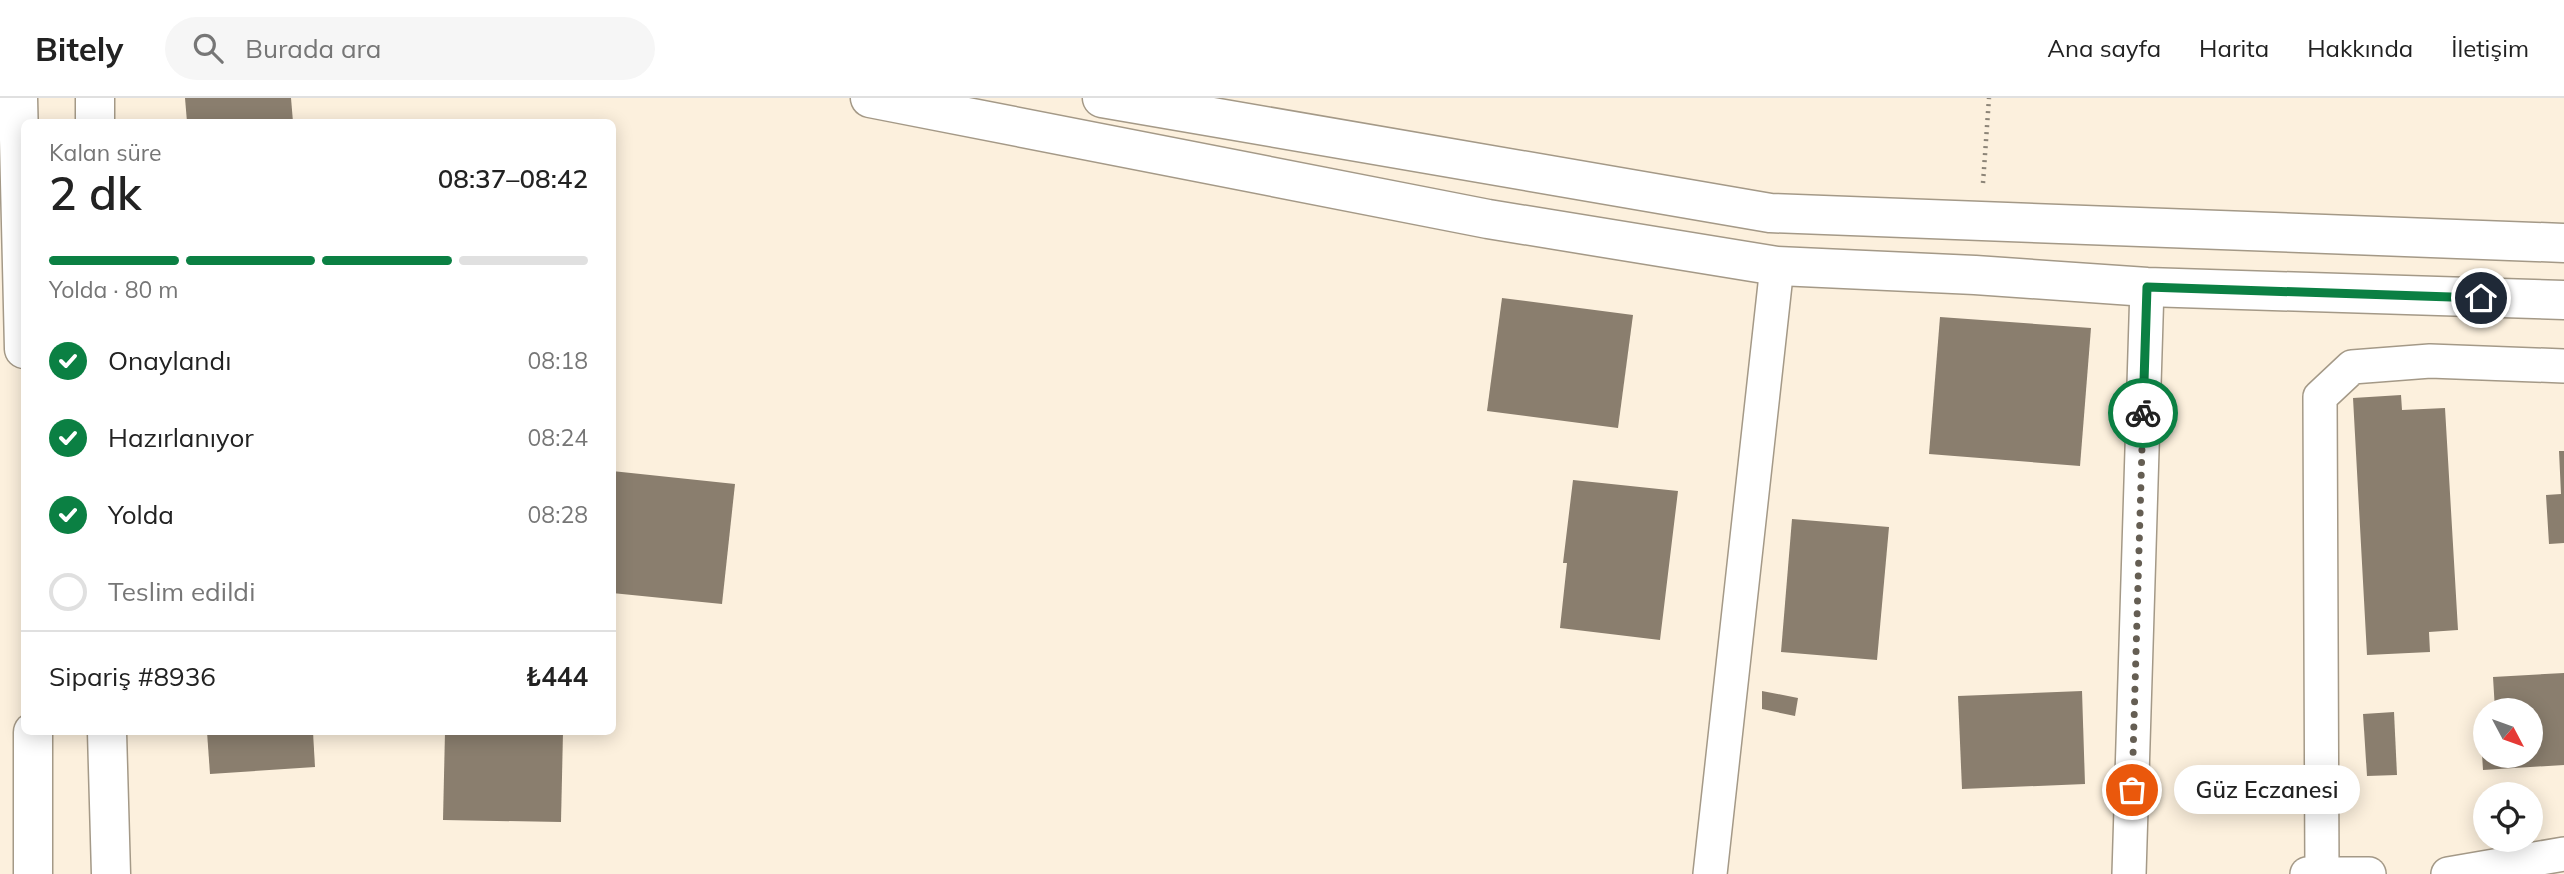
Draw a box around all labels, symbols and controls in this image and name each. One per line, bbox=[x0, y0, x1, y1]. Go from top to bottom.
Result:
search box bbox=[165, 17, 655, 80]
text: Bitely bbox=[35, 28, 123, 69]
icon: search bbox=[189, 29, 227, 67]
text: Burada ara bbox=[245, 32, 381, 65]
text: Ana sayfa bbox=[2047, 33, 2161, 63]
text: Harita bbox=[2199, 33, 2269, 63]
text: Hakkında bbox=[2307, 33, 2413, 63]
text: İletişim bbox=[2451, 33, 2529, 63]
text: Kalan süre bbox=[49, 138, 162, 167]
text: 08:37–08:42 bbox=[438, 162, 588, 195]
text: 2 dk bbox=[49, 164, 141, 222]
pin bbox=[2451, 268, 2511, 328]
text: Yolda · 80 m bbox=[49, 275, 178, 304]
icon: home bbox=[2462, 279, 2500, 317]
icon: check bbox=[49, 342, 87, 380]
text: Onaylandı bbox=[108, 344, 231, 377]
text: 08:18 bbox=[528, 346, 588, 375]
courier bbox=[2108, 378, 2178, 448]
icon: bike bbox=[2124, 394, 2162, 432]
icon: check bbox=[49, 419, 87, 457]
text: Hazırlanıyor bbox=[108, 421, 254, 454]
text: 08:24 bbox=[528, 423, 588, 452]
icon: check bbox=[49, 496, 87, 534]
text: Yolda bbox=[108, 498, 174, 531]
text: 08:28 bbox=[528, 500, 588, 529]
text: Teslim edildi bbox=[108, 575, 255, 608]
text: Sipariş #8936 bbox=[49, 660, 216, 693]
text: ₺444 bbox=[526, 660, 588, 693]
north arrow bbox=[2473, 698, 2543, 768]
map controls bbox=[2473, 698, 2543, 852]
pin bbox=[2102, 760, 2162, 820]
callout: Güz Eczanesi bbox=[2174, 766, 2360, 814]
icon: bag bbox=[2113, 771, 2151, 809]
text: Güz Eczanesi bbox=[2196, 775, 2338, 804]
button: locate bbox=[2473, 782, 2543, 852]

